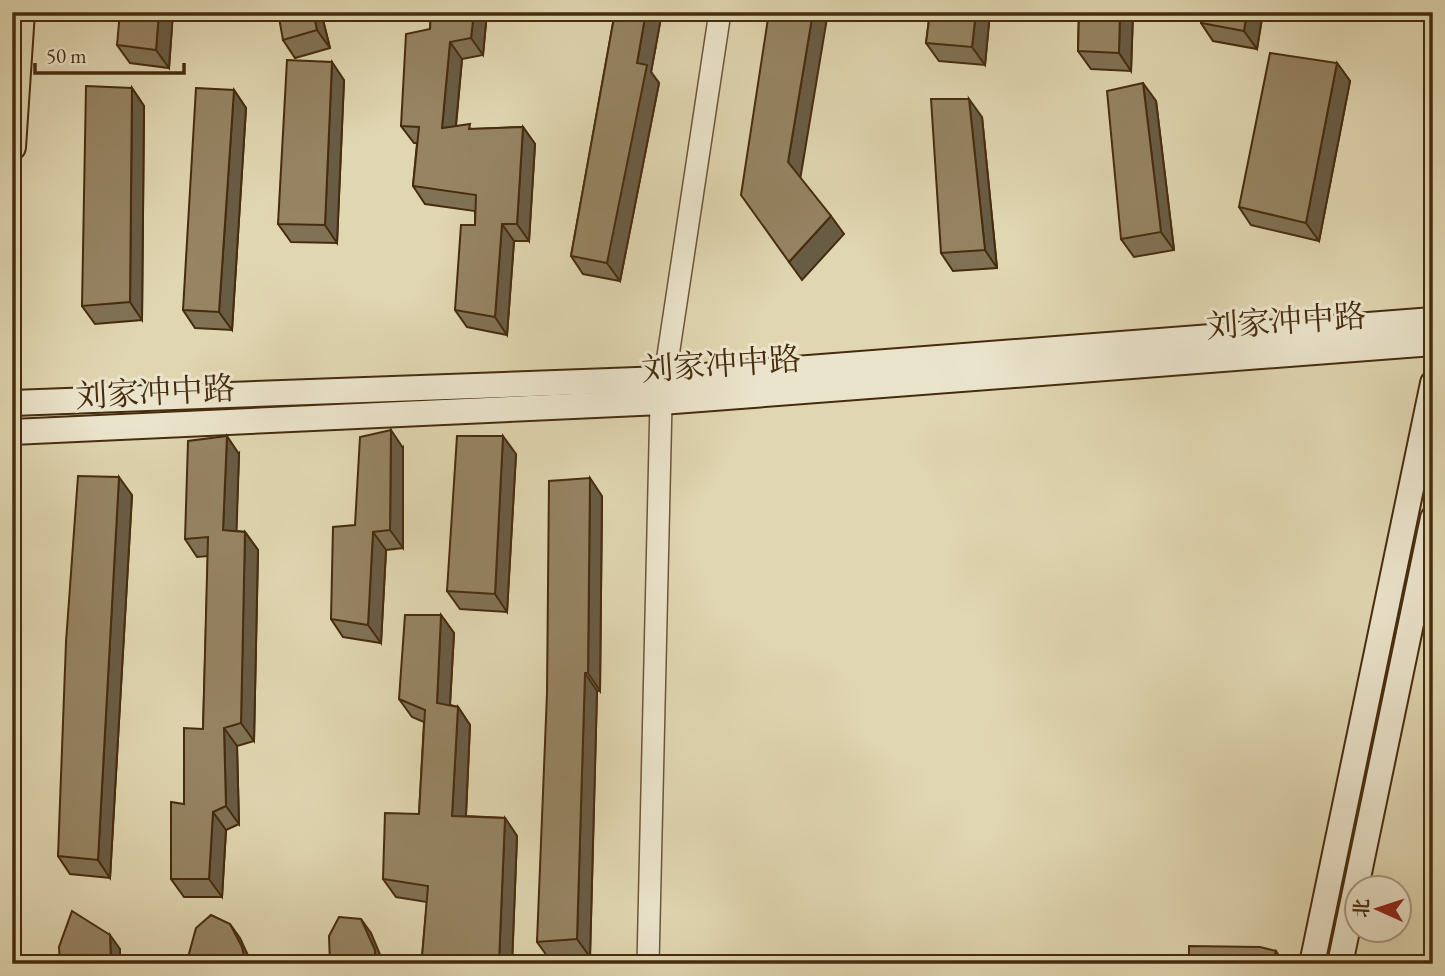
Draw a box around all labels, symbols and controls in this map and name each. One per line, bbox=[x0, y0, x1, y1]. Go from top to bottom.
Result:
scale bar bbox=[35, 32, 184, 76]
text: 50 m bbox=[46, 42, 87, 69]
street label: 刘家冲中路 bbox=[1205, 294, 1367, 348]
street label: 刘家冲中路 bbox=[640, 337, 802, 391]
street label: 刘家冲中路 bbox=[74, 367, 236, 417]
north arrow bbox=[1344, 874, 1414, 944]
text: 北 bbox=[1349, 898, 1375, 918]

